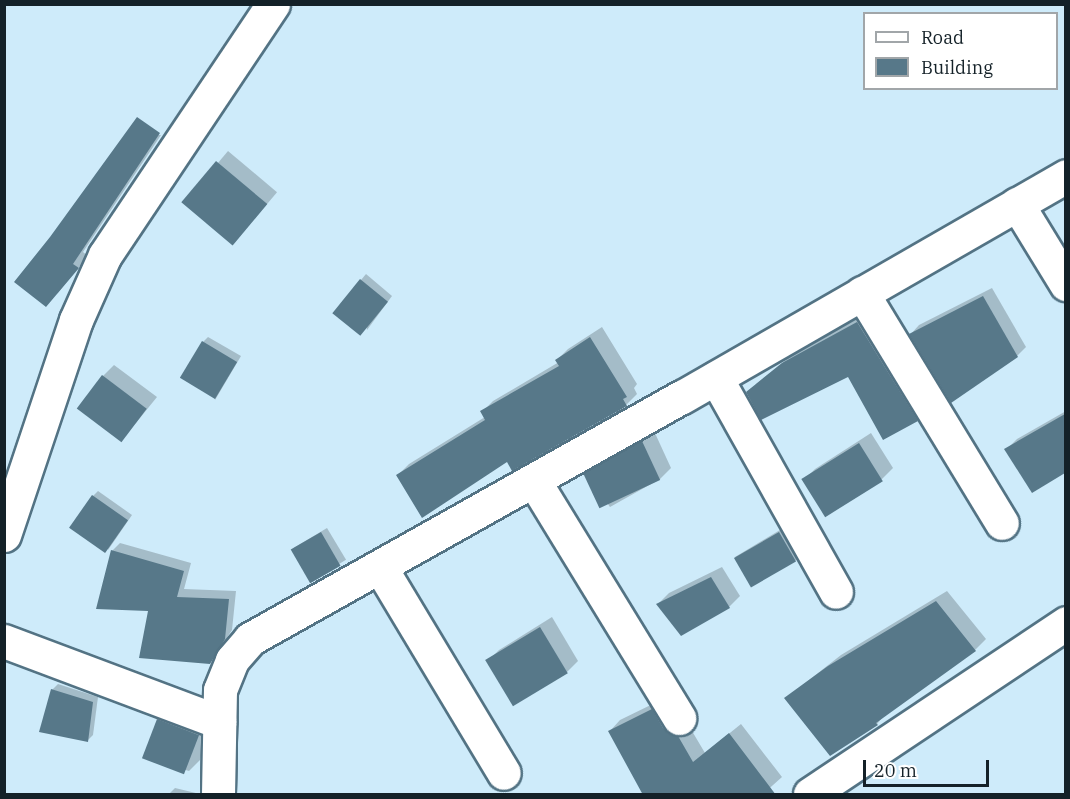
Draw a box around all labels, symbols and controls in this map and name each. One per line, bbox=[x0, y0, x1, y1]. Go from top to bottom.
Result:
legend bbox=[863, 12, 1058, 90]
text: Road bbox=[921, 26, 964, 49]
text: Building bbox=[921, 56, 993, 79]
scale bar bbox=[866, 748, 992, 786]
text: 20 m bbox=[874, 759, 917, 782]

